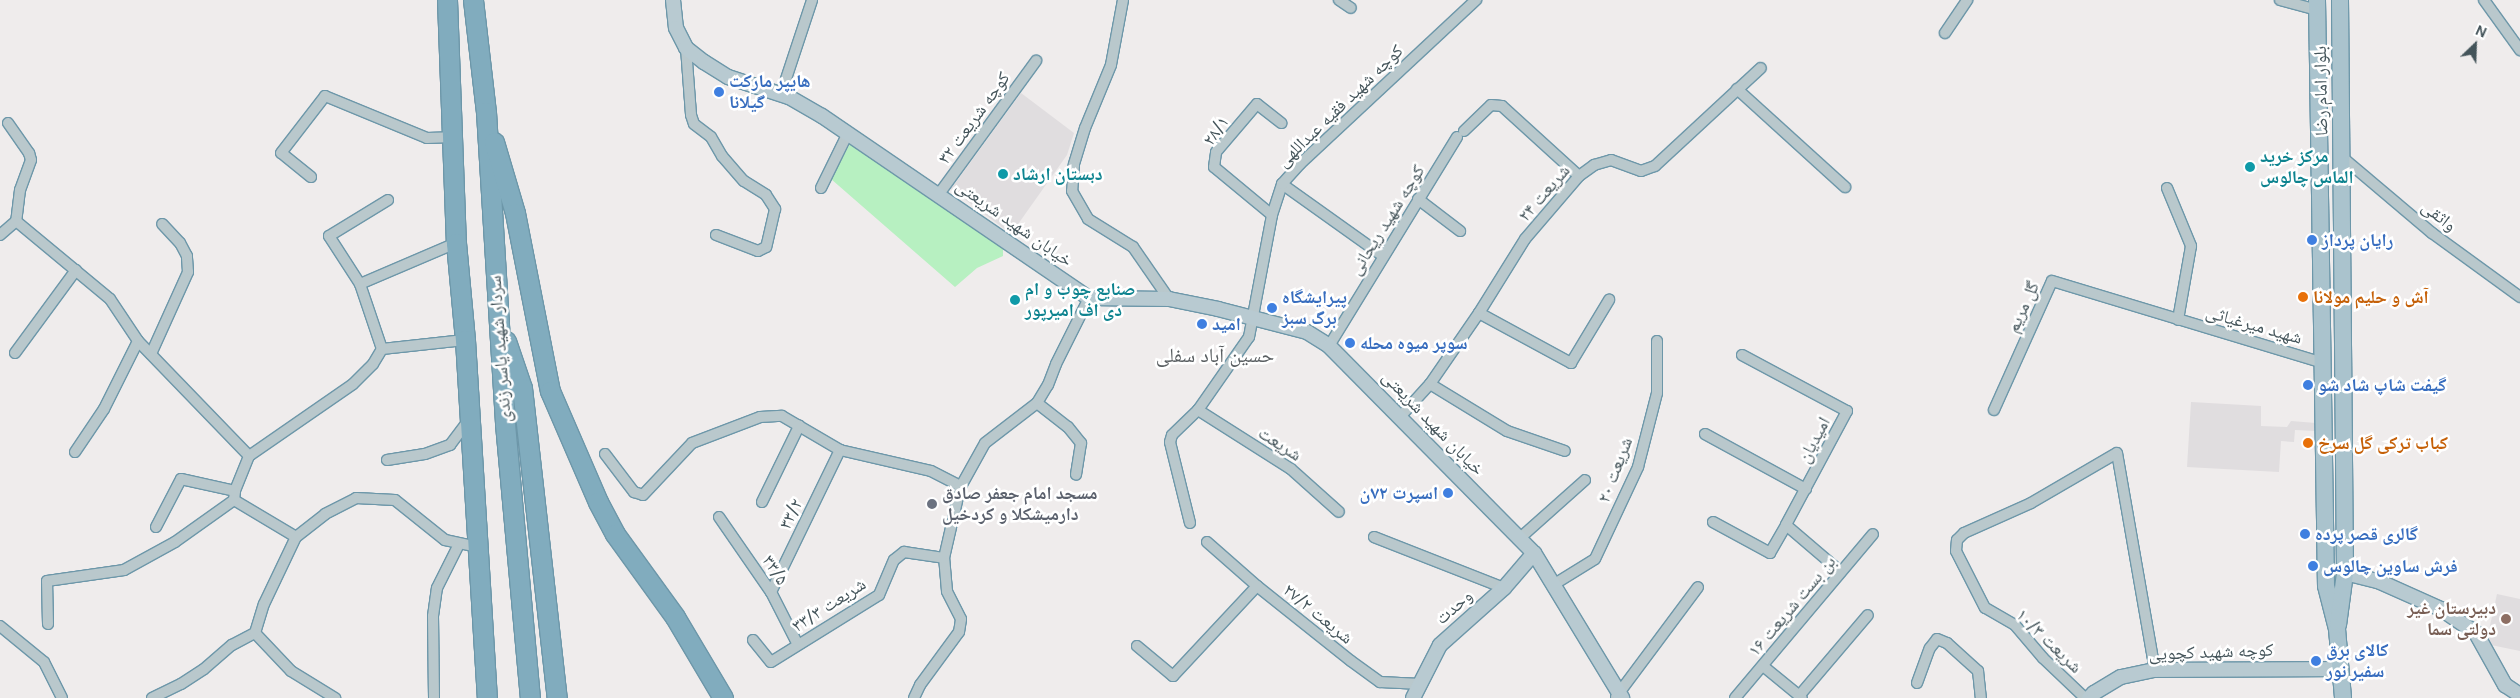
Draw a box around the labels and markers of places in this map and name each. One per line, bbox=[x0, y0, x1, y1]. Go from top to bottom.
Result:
place label: هایپر مارکت گیلانا bbox=[729, 71, 811, 114]
marker: هایپر مارکت گیلانا bbox=[713, 86, 725, 98]
place label: مرکز خرید الماس چالوس bbox=[2260, 146, 2354, 188]
marker: مرکز خرید الماس چالوس bbox=[2244, 161, 2256, 173]
place label: دبستان ارشاد bbox=[1013, 163, 1103, 185]
marker: دبستان ارشاد bbox=[997, 168, 1009, 180]
place label: رایان پرداز bbox=[2322, 229, 2393, 251]
marker: رایان پرداز bbox=[2306, 234, 2318, 246]
place label: صنایع چوب و ام دی اف امیرپور bbox=[1025, 279, 1135, 322]
place label: آش و حلیم مولانا bbox=[2313, 286, 2429, 308]
place label: پیرایشگاه برگ سبز bbox=[1282, 287, 1347, 330]
marker: آش و حلیم مولانا bbox=[2297, 291, 2309, 303]
marker: صنایع چوب و ام دی اف امیرپور bbox=[1009, 294, 1021, 306]
marker: پیرایشگاه برگ سبز bbox=[1266, 302, 1278, 314]
place label: امید bbox=[1212, 313, 1241, 335]
marker: امید bbox=[1196, 318, 1208, 330]
place label: سوپر میوه محله bbox=[1360, 332, 1468, 354]
marker: سوپر میوه محله bbox=[1344, 337, 1356, 349]
place label: گیفت شاپ شاد شو bbox=[2318, 374, 2447, 396]
marker: گیفت شاپ شاد شو bbox=[2302, 379, 2314, 391]
place label: کباب ترکی گل سرخ bbox=[2318, 432, 2448, 454]
marker: کباب ترکی گل سرخ bbox=[2302, 437, 2314, 449]
place label: اسپرت ۷۲ن bbox=[1360, 482, 1438, 504]
place label: مسجد امام جعفر صادق دارمیشکلا و کردخیل bbox=[942, 483, 1097, 526]
marker: اسپرت ۷۲ن bbox=[1442, 487, 1454, 499]
marker: مسجد امام جعفر صادق دارمیشکلا و کردخیل bbox=[926, 498, 938, 510]
place label: گالری قصر پرده bbox=[2315, 523, 2418, 545]
marker: گالری قصر پرده bbox=[2299, 528, 2311, 540]
place label: فرش ساوین چالوس bbox=[2323, 555, 2458, 577]
marker: فرش ساوین چالوس bbox=[2307, 560, 2319, 572]
place label: دبیرستان غیر دولتی سما bbox=[2407, 598, 2496, 640]
marker: دبیرستان غیر دولتی سما bbox=[2500, 613, 2512, 625]
place label: کالای برق سفیر نور bbox=[2326, 640, 2388, 682]
marker: کالای برق سفیر نور bbox=[2310, 655, 2322, 667]

